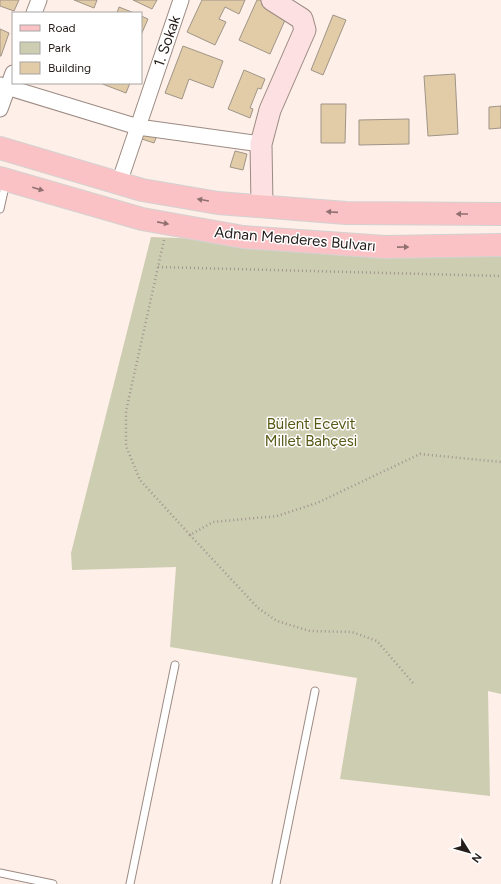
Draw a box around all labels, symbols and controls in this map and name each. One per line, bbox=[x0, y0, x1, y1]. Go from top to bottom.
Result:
legend bbox=[12, 12, 142, 84]
street label: 1. Sokak bbox=[150, 12, 184, 69]
text: Road bbox=[48, 21, 76, 35]
text: Park bbox=[48, 41, 71, 55]
text: Building bbox=[48, 61, 91, 75]
one-way arrow bbox=[32, 186, 44, 192]
one-way arrow bbox=[197, 197, 209, 203]
one-way arrow bbox=[326, 208, 338, 215]
one-way arrow bbox=[455, 211, 468, 217]
one-way arrow bbox=[157, 220, 169, 226]
street label: Adnan Menderes Bulvarı bbox=[214, 223, 376, 255]
one-way arrow bbox=[397, 244, 410, 250]
park label: Bülent Ecevit Millet Bahçesi bbox=[265, 415, 357, 450]
north arrow bbox=[449, 832, 489, 872]
text: N bbox=[469, 850, 484, 865]

